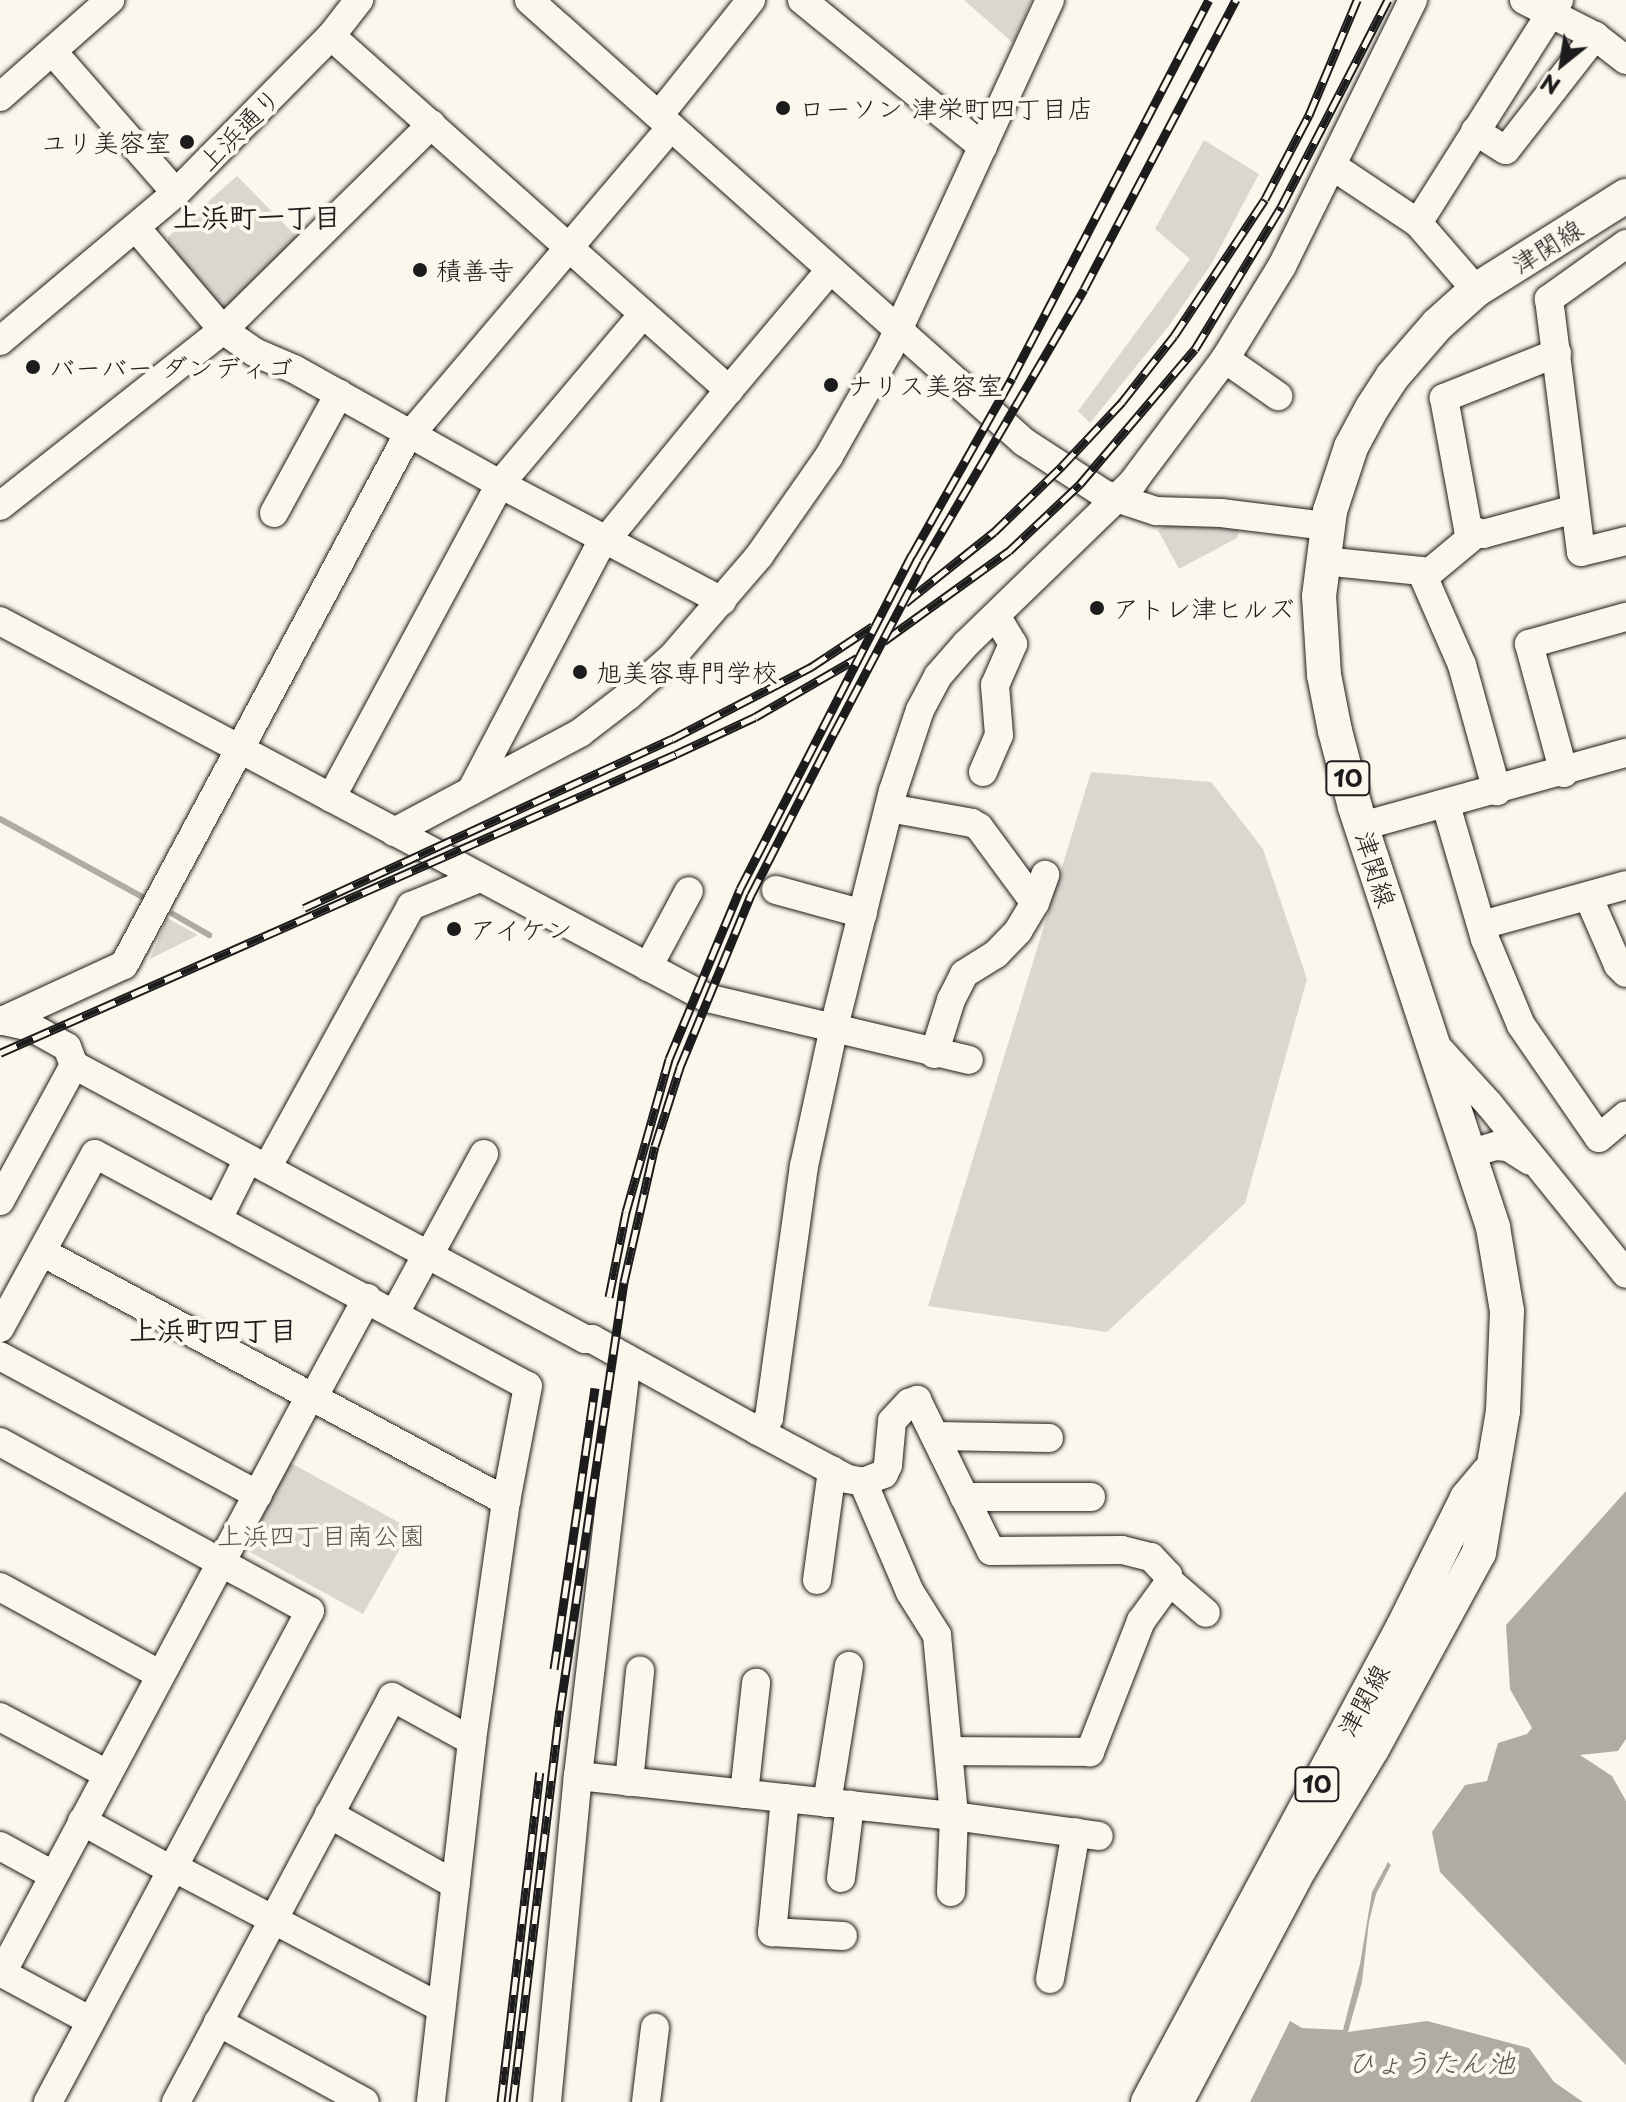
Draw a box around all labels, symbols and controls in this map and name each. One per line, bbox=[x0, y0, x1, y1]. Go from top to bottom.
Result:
north arrow bbox=[1522, 24, 1602, 104]
text: N bbox=[1534, 67, 1566, 104]
street label: 上浜通り bbox=[191, 81, 287, 177]
place label: ローソン 津栄町四丁目店 bbox=[799, 92, 1093, 124]
marker: ローソン 津栄町四丁目店 bbox=[774, 99, 792, 117]
place label: ユリ美容室 bbox=[41, 126, 171, 158]
marker: ユリ美容室 bbox=[178, 133, 196, 151]
district label: 上浜町一丁目 bbox=[173, 199, 341, 233]
street label: 津関線 bbox=[1506, 212, 1588, 280]
place label: 積善寺 bbox=[436, 254, 514, 286]
marker: 積善寺 bbox=[411, 261, 429, 279]
place label: バーバー ダンディゴ bbox=[49, 351, 291, 383]
marker: バーバー ダンディゴ bbox=[24, 358, 42, 376]
place label: ナリス美容室 bbox=[847, 369, 1003, 401]
marker: ナリス美容室 bbox=[822, 376, 840, 394]
place label: アトレ津ヒルズ bbox=[1113, 592, 1295, 624]
marker: アトレ津ヒルズ bbox=[1088, 599, 1106, 617]
place label: 旭美容専門学校 bbox=[596, 656, 778, 688]
marker: 旭美容専門学校 bbox=[571, 663, 589, 681]
road number: 10 bbox=[1324, 758, 1372, 798]
street label: 津関線 bbox=[1349, 827, 1403, 911]
place label: アイケン bbox=[470, 913, 574, 945]
marker: アイケン bbox=[445, 920, 463, 938]
district label: 上浜町四丁目 bbox=[129, 1312, 297, 1346]
park label: 上浜四丁目南公園 bbox=[217, 1519, 425, 1551]
street label: 津関線 bbox=[1330, 1658, 1396, 1742]
road number: 10 bbox=[1293, 1764, 1341, 1804]
water label: ひょうたん池 bbox=[1347, 2045, 1515, 2079]

